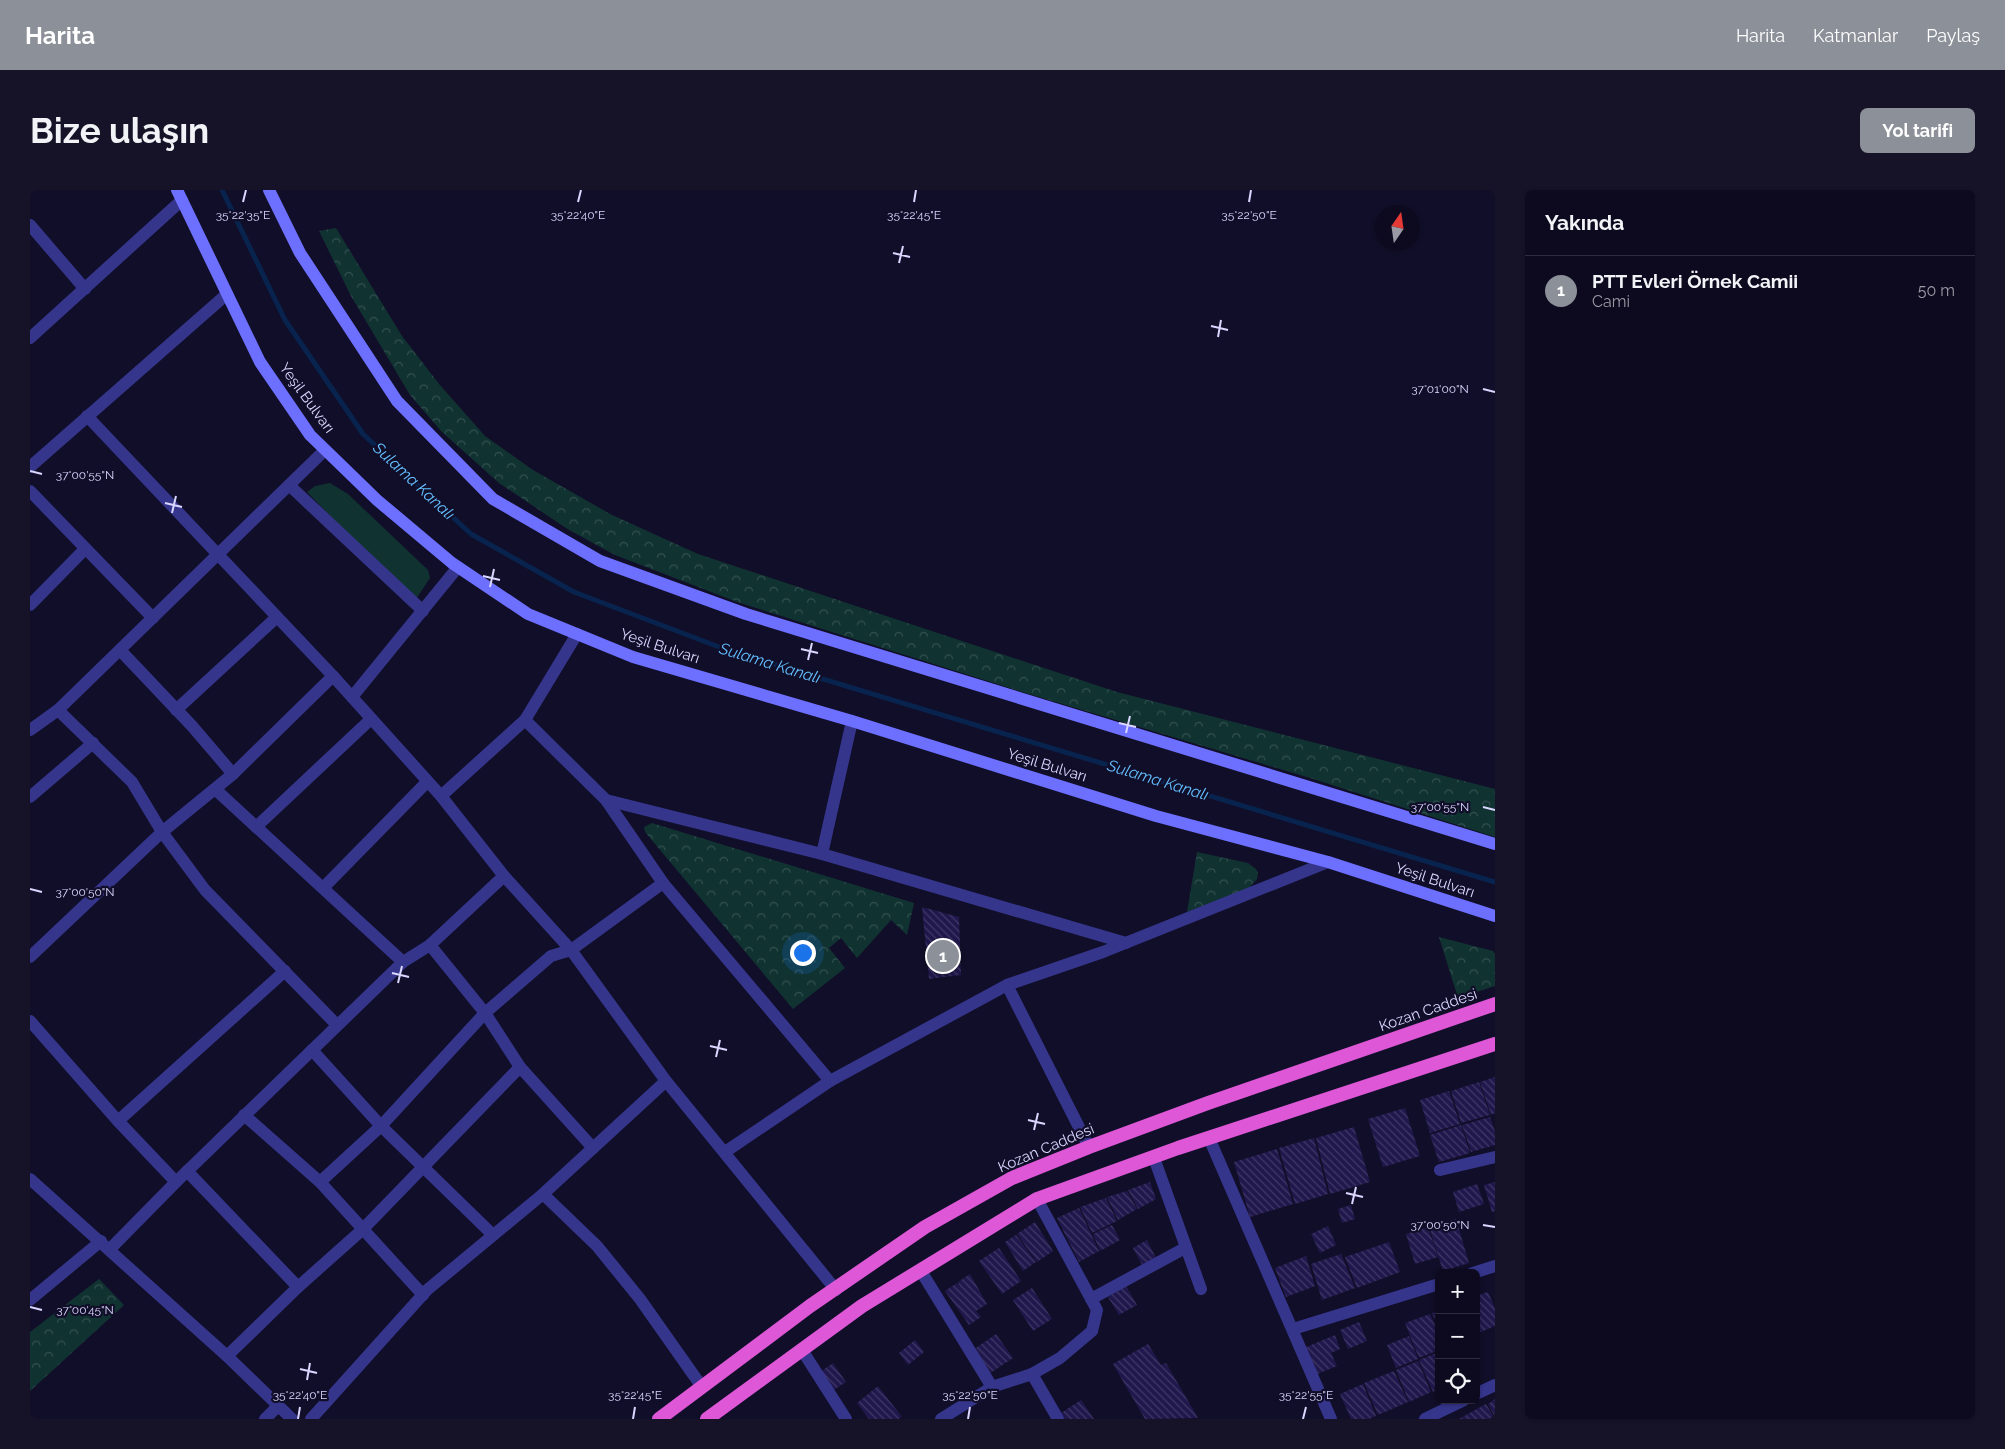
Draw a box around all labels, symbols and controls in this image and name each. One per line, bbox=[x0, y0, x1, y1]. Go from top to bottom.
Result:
text: Harita bbox=[25, 21, 95, 50]
text: Harita bbox=[1736, 25, 1785, 46]
text: Katmanlar bbox=[1813, 25, 1898, 46]
text: Paylaş bbox=[1926, 25, 1980, 46]
button: Yol tarifi bbox=[1860, 108, 1975, 153]
text: Bize ulaşın bbox=[30, 110, 209, 151]
north arrow bbox=[1375, 205, 1420, 250]
text: 35°22'35"E bbox=[216, 208, 270, 222]
text: 35°22'40"E bbox=[551, 208, 605, 222]
text: 35°22'45"E bbox=[887, 208, 941, 222]
text: 35°22'50"E bbox=[1221, 208, 1277, 222]
text: Yakında bbox=[1545, 210, 1624, 235]
text: PTT Evleri Örnek Camii bbox=[1592, 270, 1798, 292]
text: 1 bbox=[1557, 281, 1565, 300]
text: 50 m bbox=[1918, 281, 1955, 300]
text: Cami bbox=[1592, 292, 1630, 311]
street label: Yeşil Bulvarı bbox=[276, 359, 338, 437]
text: 37°01'00"N bbox=[1411, 382, 1469, 396]
water label: Sulama Kanalı bbox=[368, 438, 459, 524]
text: 37°00'55"N bbox=[56, 468, 114, 482]
street label: Yeşil Bulvarı bbox=[618, 625, 702, 667]
water label: Sulama Kanalı bbox=[716, 638, 823, 687]
street label: Yeşil Bulvarı bbox=[1005, 744, 1089, 786]
water label: Sulama Kanalı bbox=[1104, 755, 1211, 804]
text: 37°00'55"N bbox=[1411, 800, 1469, 814]
street label: Yeşil Bulvarı bbox=[1393, 859, 1477, 901]
text: 37°00'50"N bbox=[55, 885, 115, 899]
pin: 1 bbox=[927, 937, 959, 975]
your location bbox=[790, 940, 816, 966]
street label: Kozan Caddesi bbox=[1377, 985, 1479, 1035]
street label: Kozan Caddesi bbox=[995, 1120, 1097, 1176]
text: 37°00'50"N bbox=[1410, 1218, 1470, 1232]
map controls bbox=[1435, 1269, 1480, 1404]
button: + bbox=[1435, 1269, 1480, 1314]
text: 37°00'45"N bbox=[56, 1303, 114, 1317]
button: − bbox=[1435, 1314, 1480, 1359]
button: locate bbox=[1435, 1359, 1480, 1404]
text: 35°22'40"E bbox=[273, 1388, 327, 1402]
text: 35°22'45"E bbox=[608, 1388, 662, 1402]
text: 35°22'50"E bbox=[942, 1388, 998, 1402]
text: 35°22'55"E bbox=[1279, 1388, 1333, 1402]

